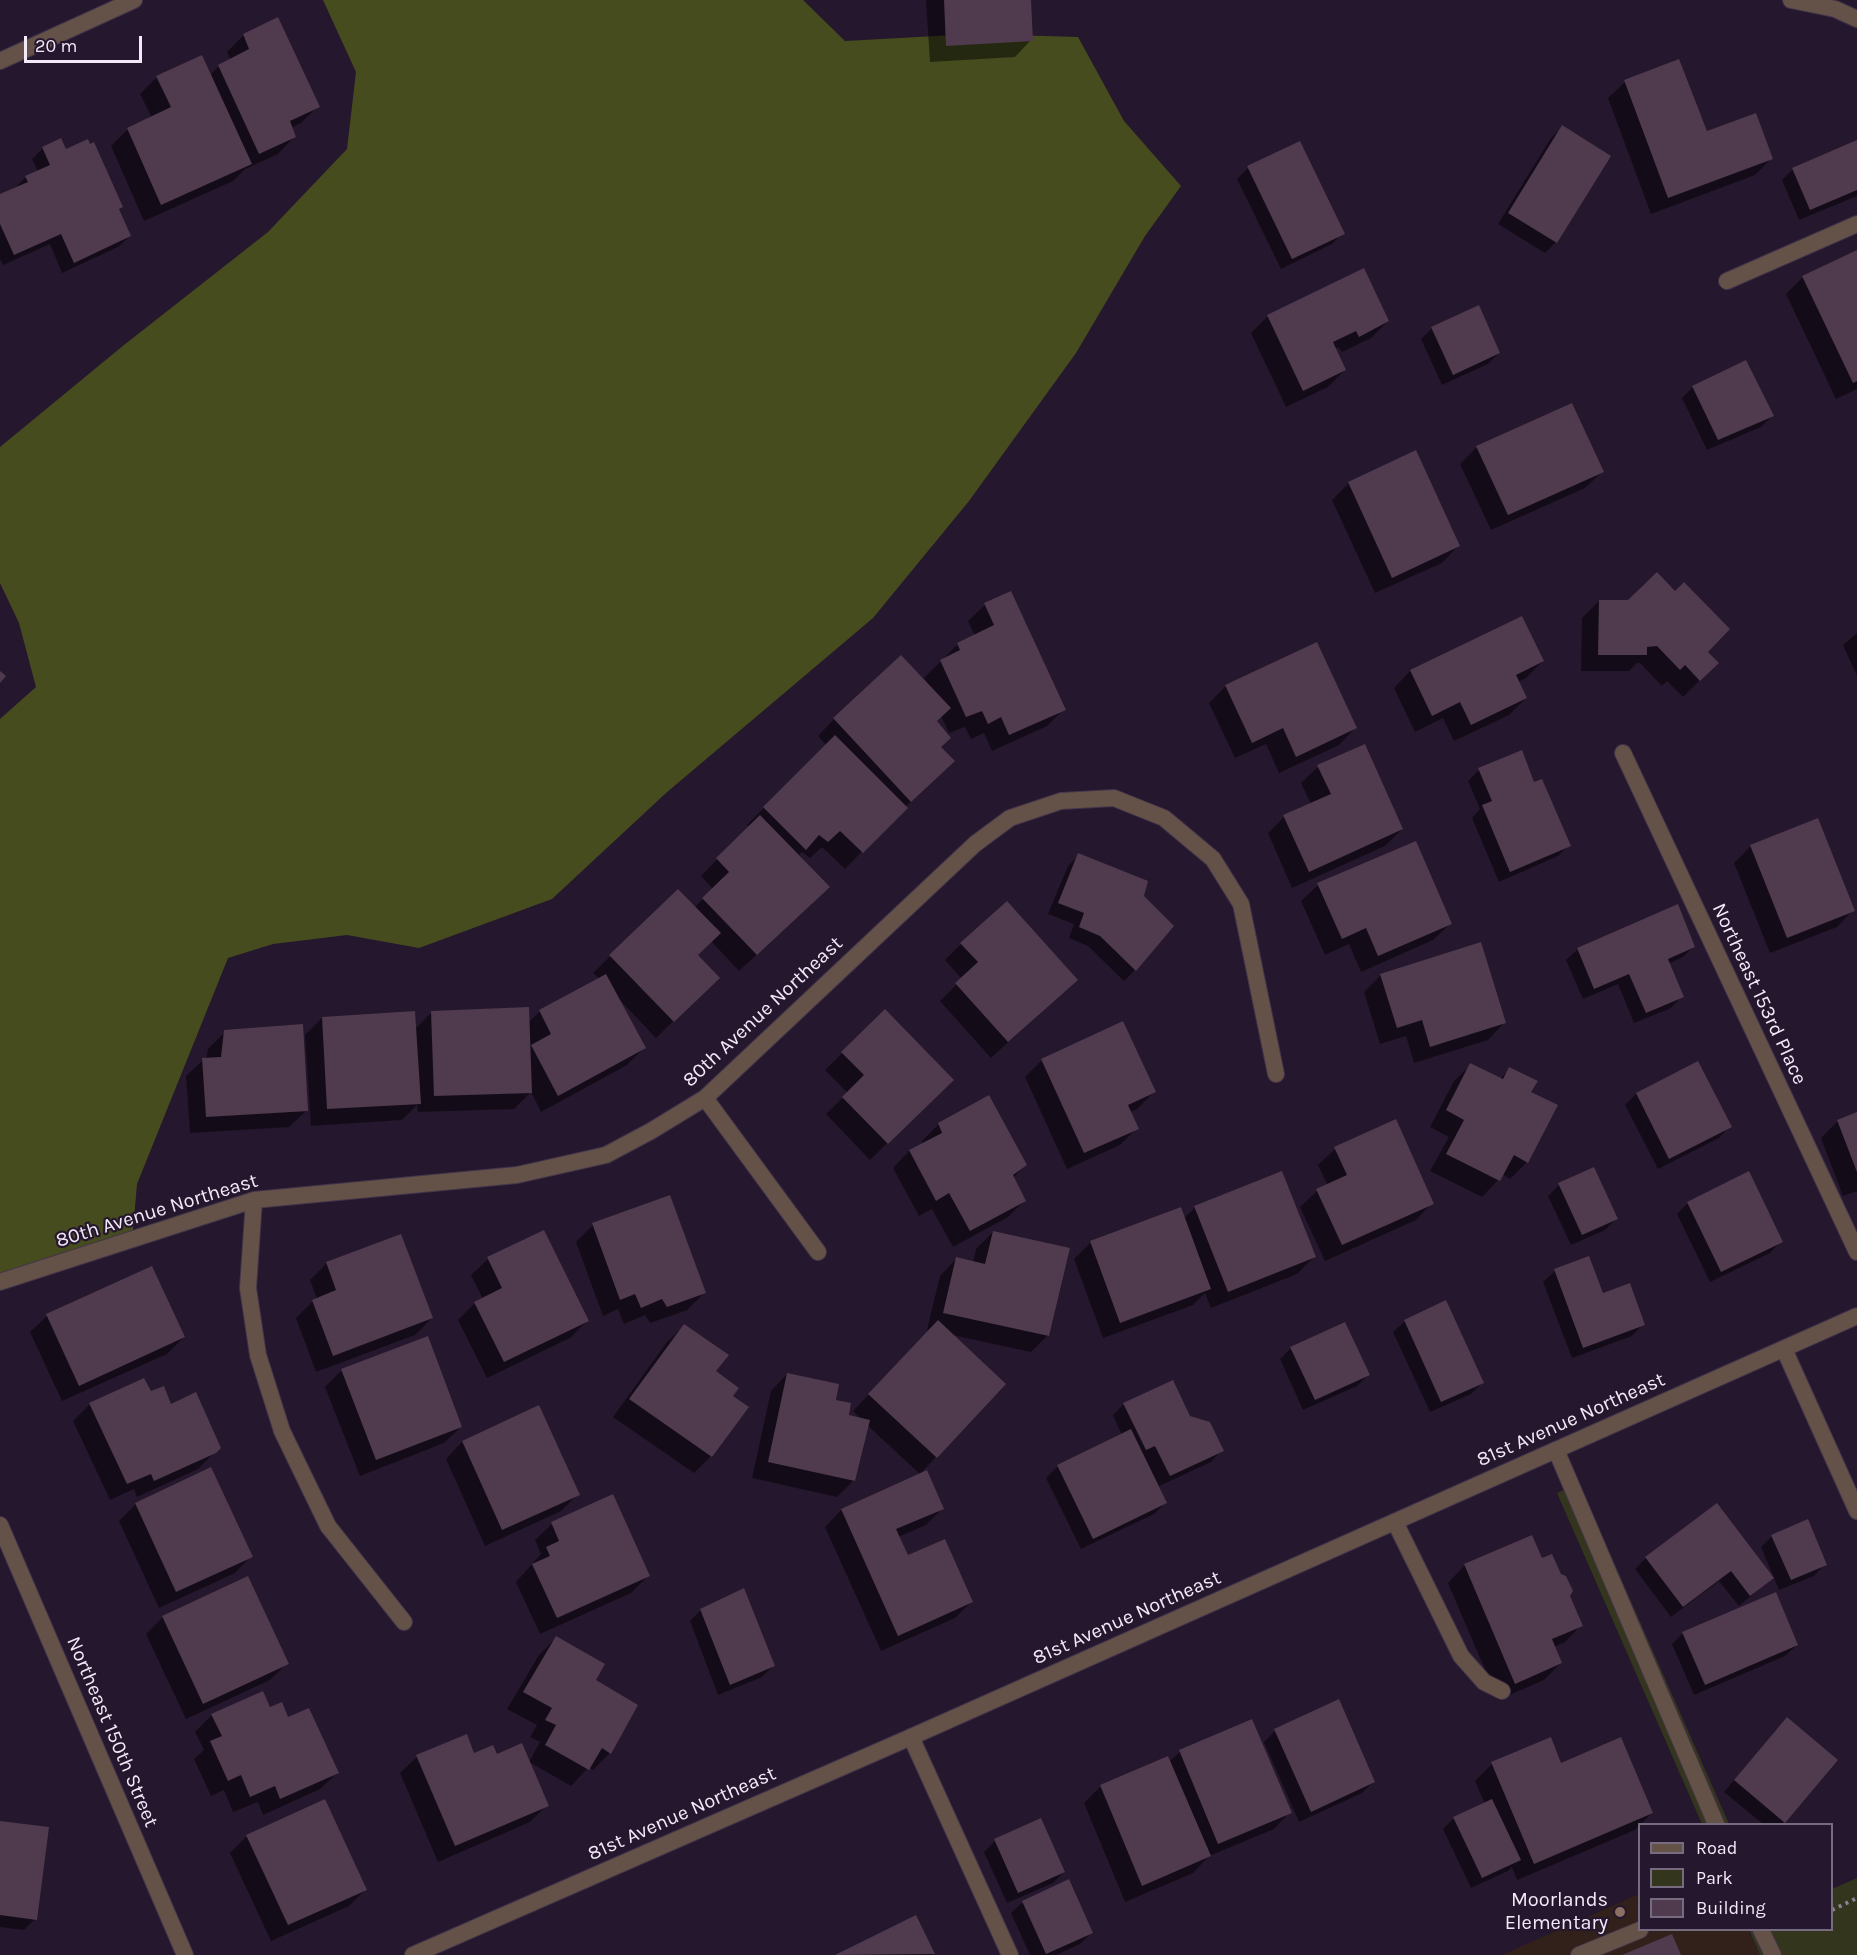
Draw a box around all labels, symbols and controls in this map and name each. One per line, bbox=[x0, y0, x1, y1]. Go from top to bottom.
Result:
scale bar bbox=[27, 24, 146, 62]
text: 20 m bbox=[35, 35, 77, 57]
street label: Northeast 153rd Place bbox=[1706, 900, 1812, 1088]
street label: 80th Avenue Northeast bbox=[678, 932, 848, 1092]
street label: 80th Avenue Northeast bbox=[53, 1169, 261, 1253]
street label: 81st Avenue Northeast bbox=[1473, 1368, 1669, 1472]
street label: 81st Avenue Northeast bbox=[1029, 1566, 1225, 1670]
street label: Northeast 150th Street bbox=[61, 1633, 163, 1831]
street label: 81st Avenue Northeast bbox=[584, 1762, 780, 1866]
legend bbox=[1638, 1823, 1833, 1931]
text: Road bbox=[1696, 1837, 1737, 1859]
text: Park bbox=[1696, 1867, 1733, 1889]
place label: Moorlands Elementary bbox=[1505, 1888, 1608, 1935]
text: Building bbox=[1696, 1897, 1766, 1919]
marker: Moorlands Elementary bbox=[1613, 1905, 1627, 1919]

